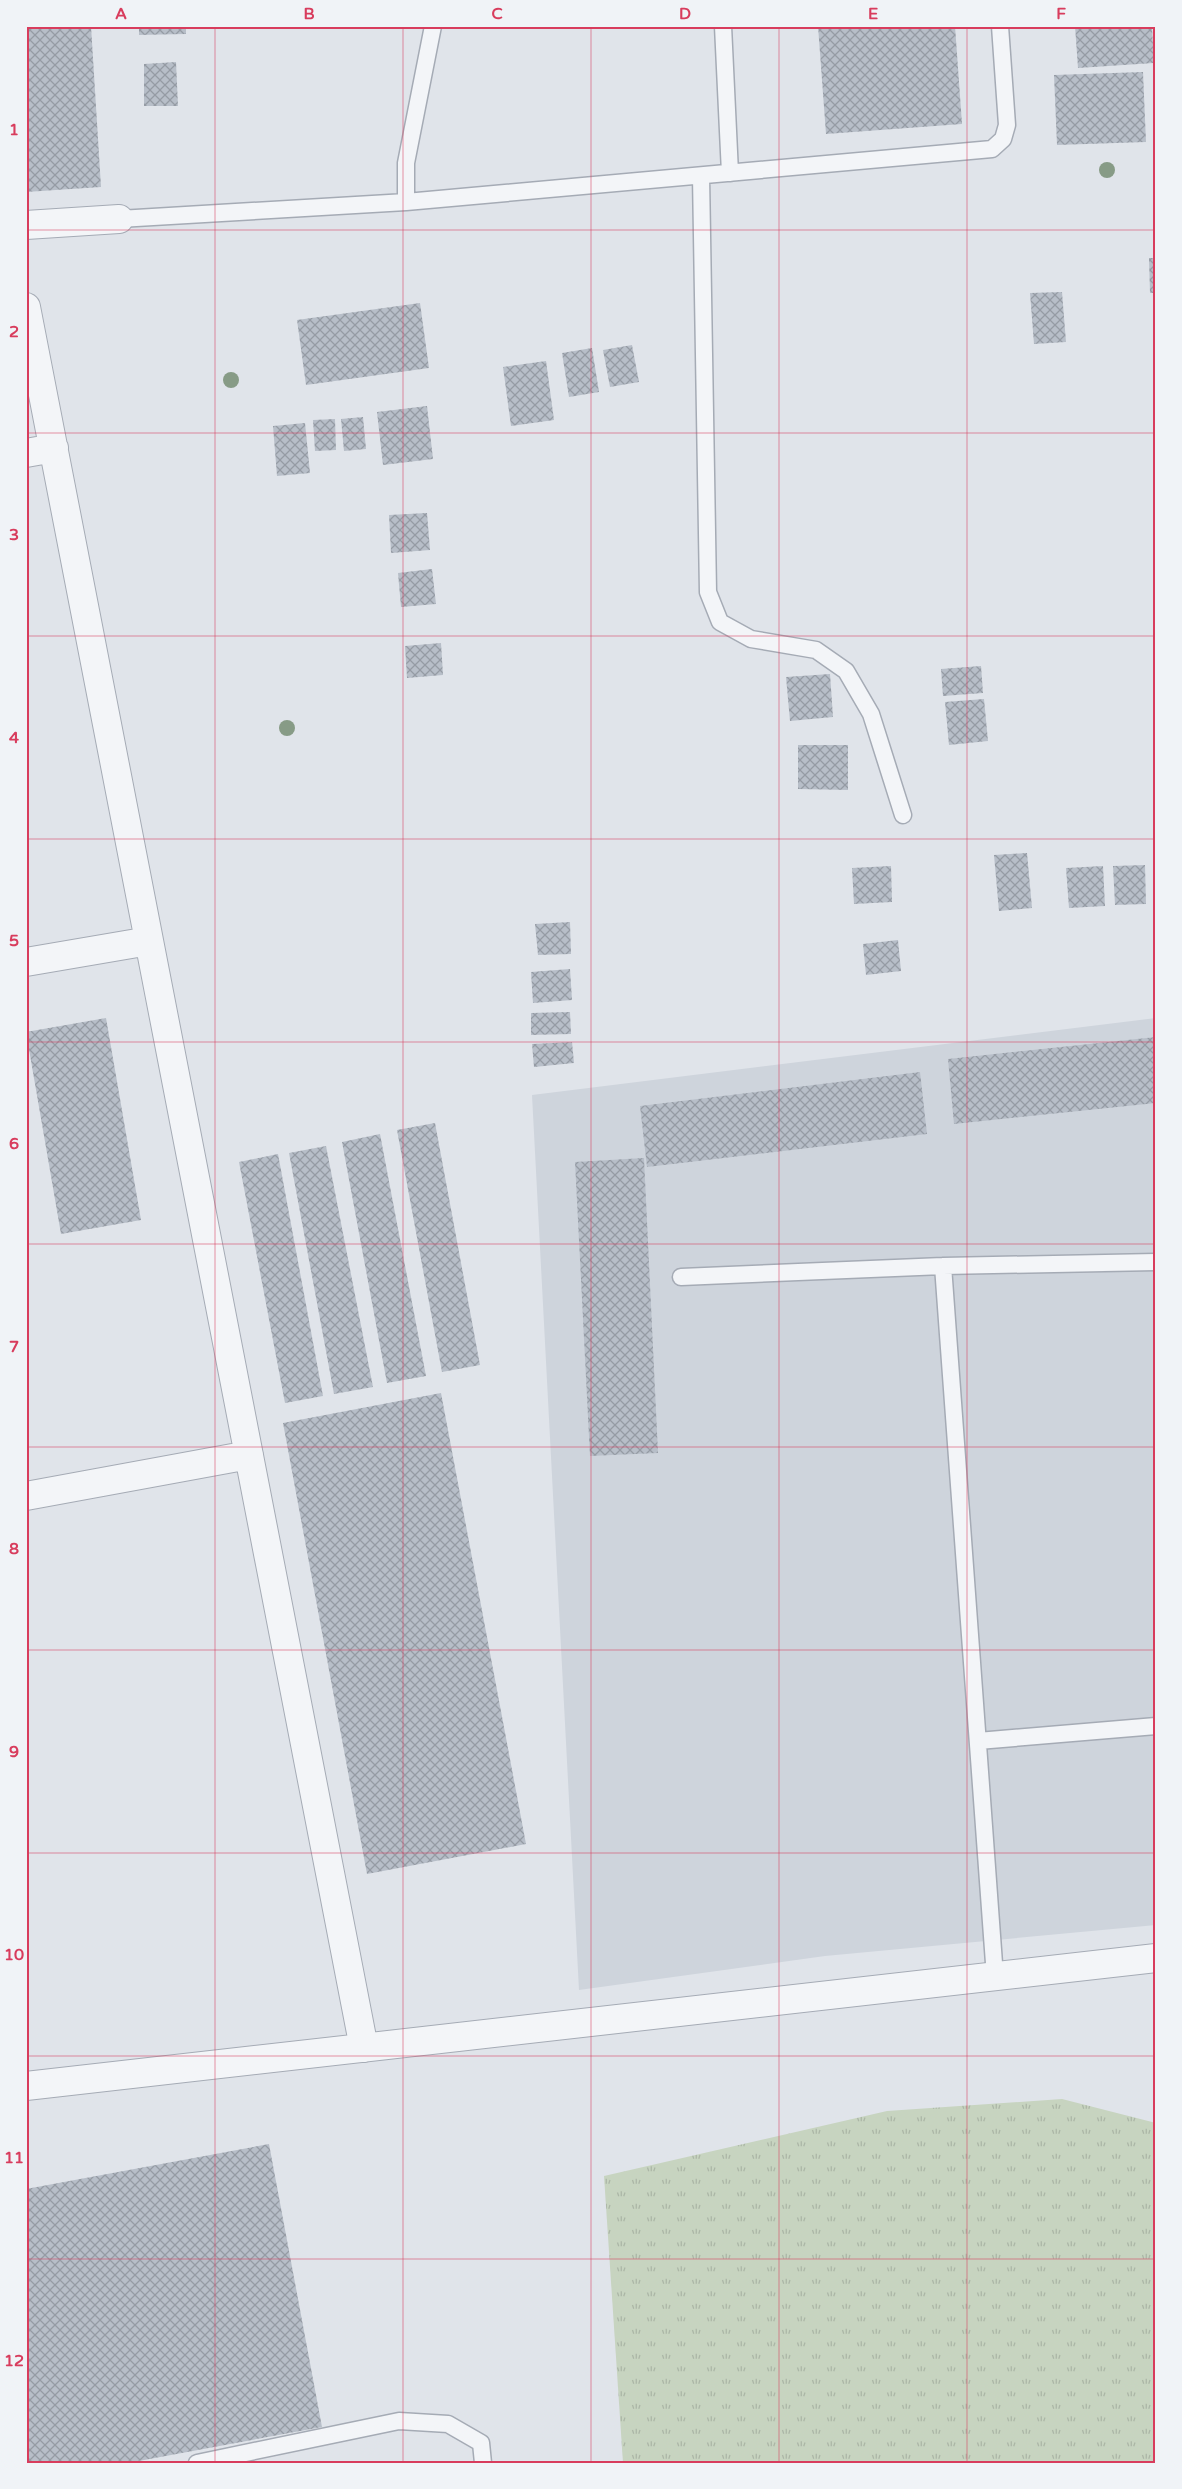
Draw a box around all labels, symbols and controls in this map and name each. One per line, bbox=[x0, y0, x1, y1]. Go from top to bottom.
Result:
text: A bbox=[115, 4, 127, 24]
text: B bbox=[303, 4, 315, 24]
text: C bbox=[491, 4, 503, 24]
text: D bbox=[679, 4, 691, 24]
text: E bbox=[868, 4, 878, 24]
text: F bbox=[1056, 4, 1066, 24]
text: 1 bbox=[9, 120, 19, 140]
text: 2 bbox=[9, 322, 19, 342]
text: 3 bbox=[9, 525, 19, 545]
text: 4 bbox=[9, 728, 19, 748]
text: 5 bbox=[9, 931, 19, 951]
text: 6 bbox=[9, 1134, 19, 1154]
text: 7 bbox=[9, 1337, 19, 1357]
text: 8 bbox=[9, 1539, 19, 1559]
text: 9 bbox=[9, 1742, 19, 1762]
text: 10 bbox=[4, 1945, 24, 1965]
text: 11 bbox=[4, 2148, 24, 2168]
text: 12 bbox=[4, 2351, 24, 2371]

